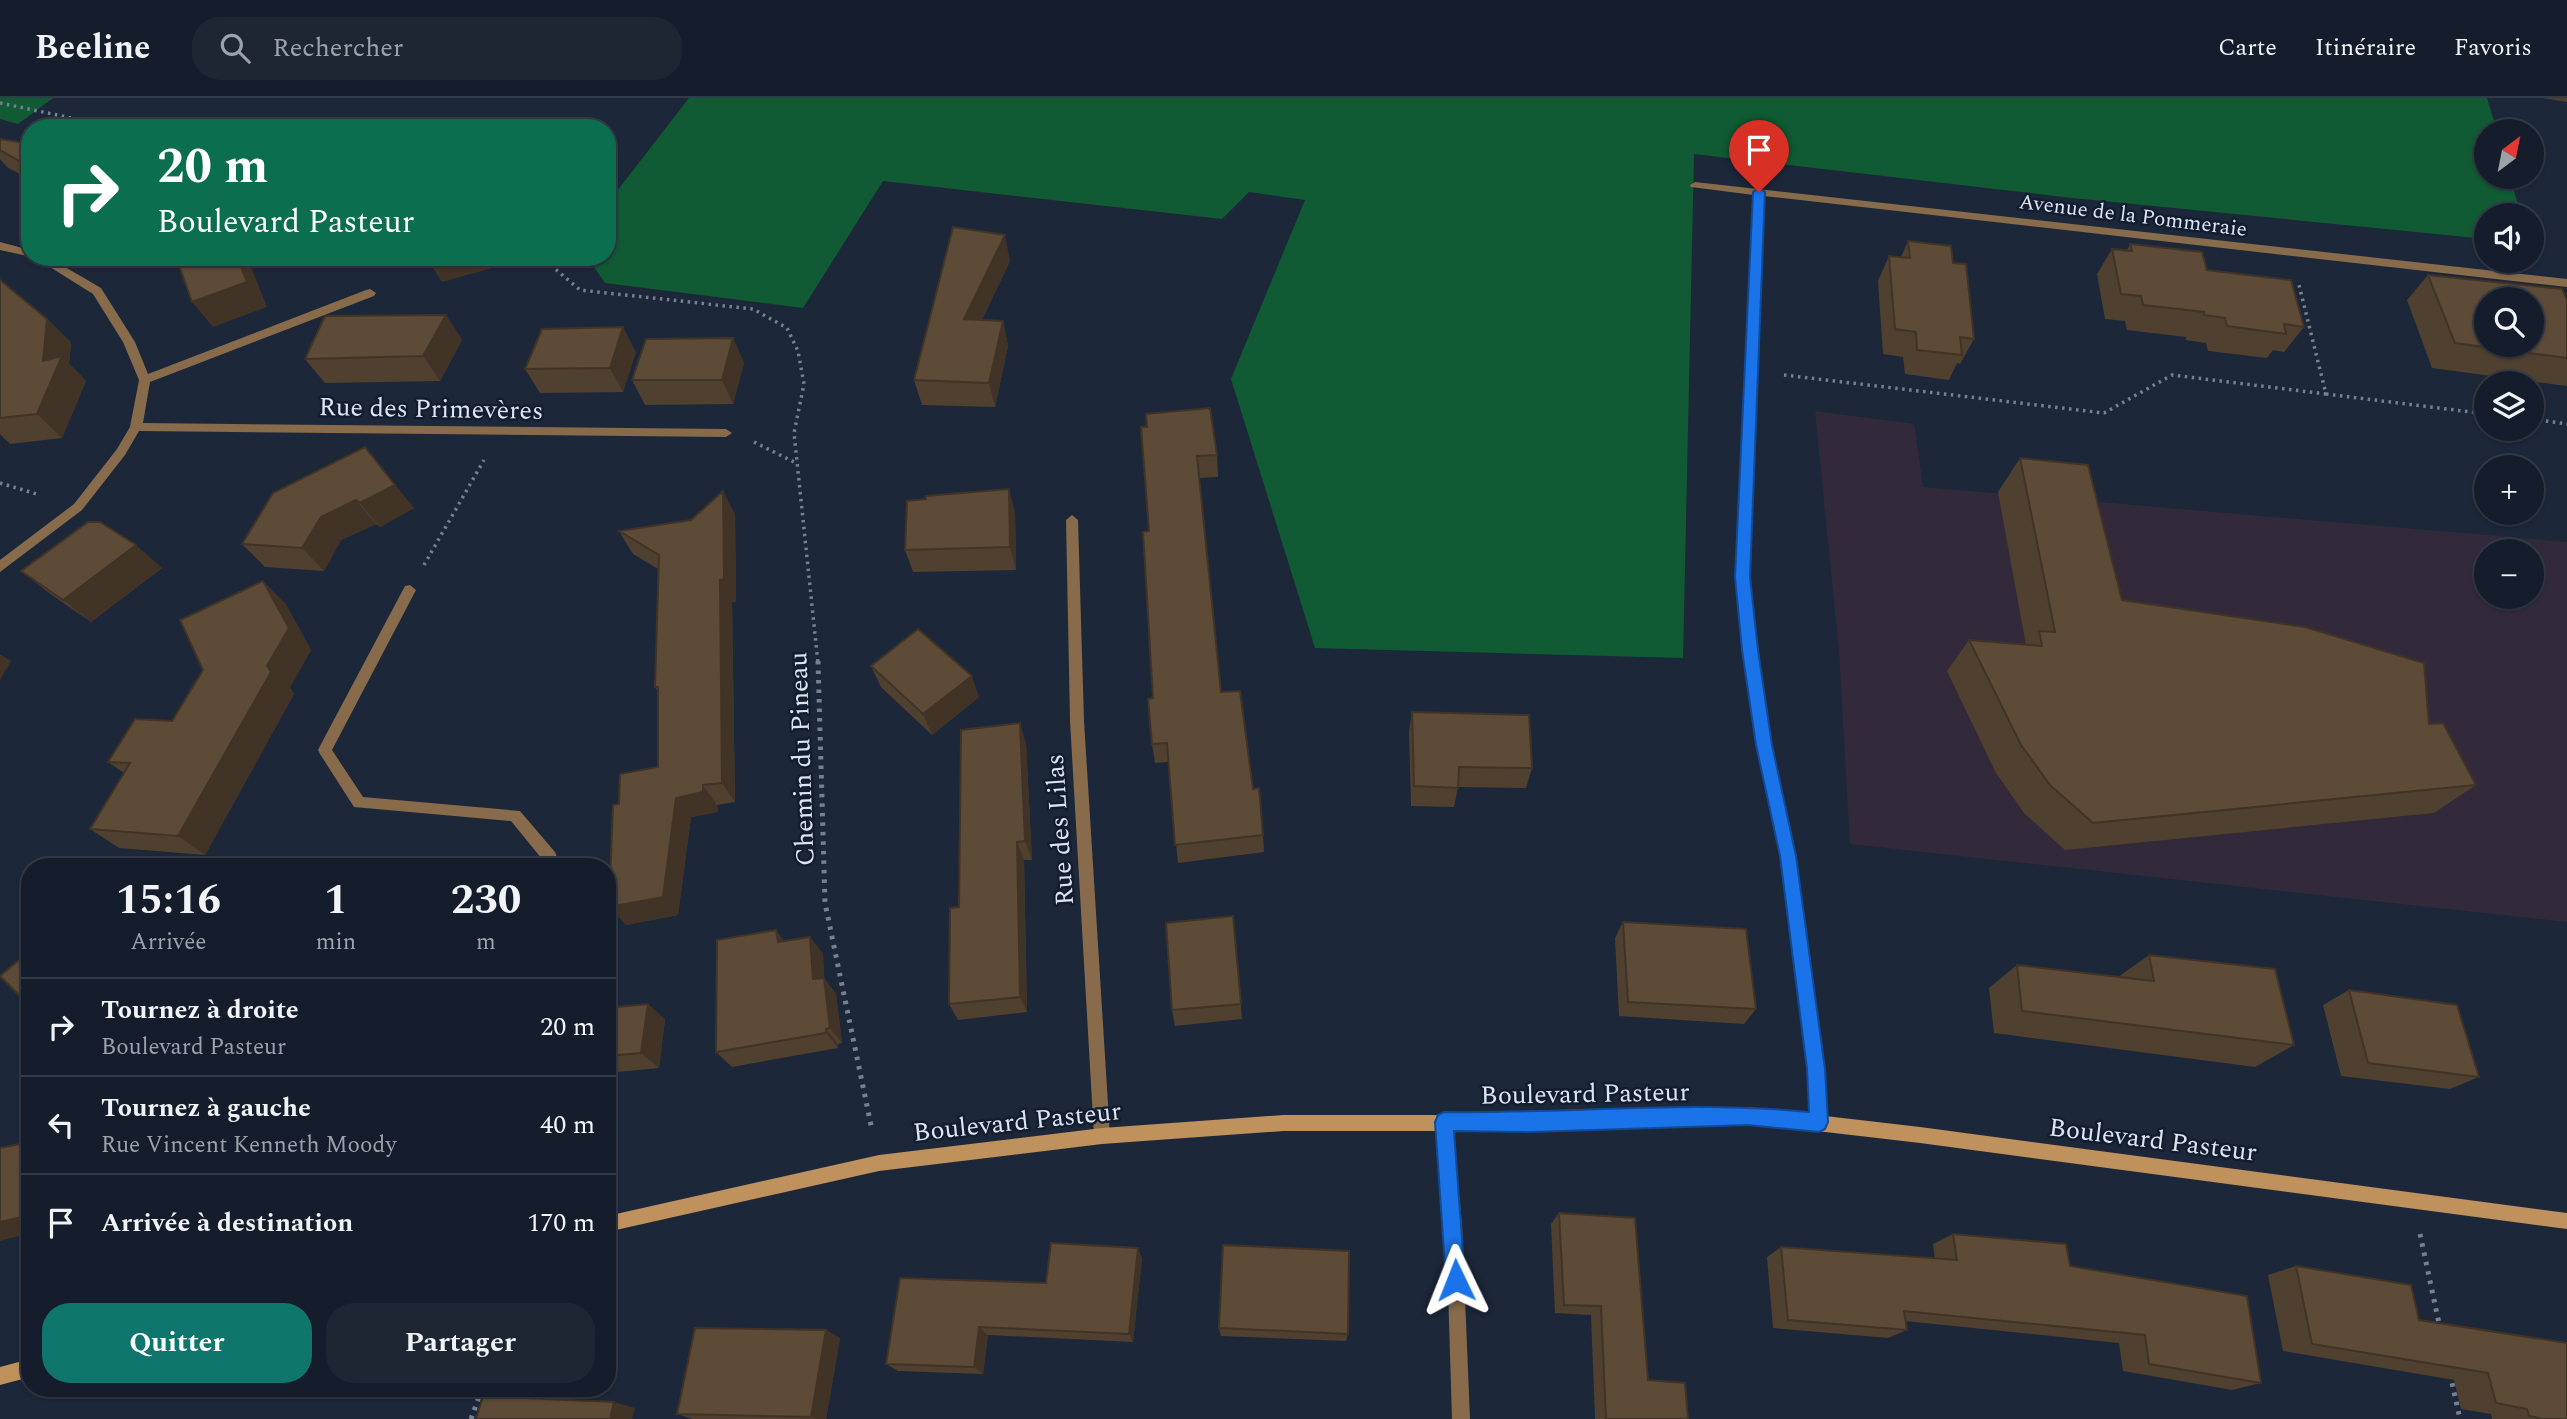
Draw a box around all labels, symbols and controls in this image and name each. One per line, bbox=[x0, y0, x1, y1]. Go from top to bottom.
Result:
search box bbox=[192, 17, 682, 80]
text: Beeline bbox=[35, 23, 150, 73]
text: Rechercher bbox=[272, 28, 403, 68]
icon: search bbox=[216, 29, 254, 67]
text: Carte bbox=[2218, 30, 2277, 66]
text: Itinéraire bbox=[2315, 30, 2416, 66]
text: Favoris bbox=[2454, 30, 2532, 66]
north arrow bbox=[2474, 119, 2544, 189]
map controls bbox=[2474, 119, 2544, 609]
pin bbox=[1729, 120, 1789, 192]
text: 20 m bbox=[157, 130, 268, 205]
icon: arrive bbox=[1740, 131, 1778, 169]
icon: right bbox=[42, 147, 133, 238]
street label: Avenue de la Pommeraie bbox=[2017, 186, 2249, 246]
text: Boulevard Pasteur bbox=[157, 198, 415, 247]
button: sound bbox=[2474, 203, 2544, 273]
button: search bbox=[2474, 287, 2544, 357]
button: layers bbox=[2474, 371, 2544, 441]
street label: Rue des Primevères bbox=[318, 387, 544, 431]
button: + bbox=[2474, 455, 2544, 525]
button: − bbox=[2474, 539, 2544, 609]
street label: Chemin du Pineau bbox=[778, 651, 826, 867]
street label: Rue des Lilas bbox=[1035, 753, 1085, 907]
text: 15:16 bbox=[116, 869, 221, 932]
text: 1 bbox=[324, 869, 348, 932]
text: 230 bbox=[451, 869, 521, 932]
text: Arrivée bbox=[130, 925, 206, 960]
text: min bbox=[316, 925, 356, 960]
text: m bbox=[476, 925, 496, 960]
text: Tournez à droite bbox=[101, 990, 299, 1030]
text: 20 m bbox=[540, 1007, 595, 1047]
icon: right bbox=[42, 1008, 80, 1046]
text: Boulevard Pasteur bbox=[101, 1030, 286, 1065]
street label: Boulevard Pasteur bbox=[1480, 1072, 1690, 1116]
text: Tournez à gauche bbox=[101, 1088, 311, 1128]
street label: Boulevard Pasteur bbox=[911, 1091, 1123, 1153]
text: 40 m bbox=[540, 1105, 595, 1145]
icon: left bbox=[42, 1106, 80, 1144]
street label: Boulevard Pasteur bbox=[2047, 1107, 2259, 1173]
text: Rue Vincent Kenneth Moody bbox=[101, 1128, 396, 1163]
text: Arrivée à destination bbox=[101, 1203, 353, 1243]
text: 170 m bbox=[527, 1203, 595, 1243]
icon: arrive bbox=[42, 1204, 80, 1242]
position arrow bbox=[1419, 1243, 1493, 1317]
button: Quitter bbox=[42, 1303, 312, 1383]
button: Partager bbox=[326, 1303, 595, 1383]

